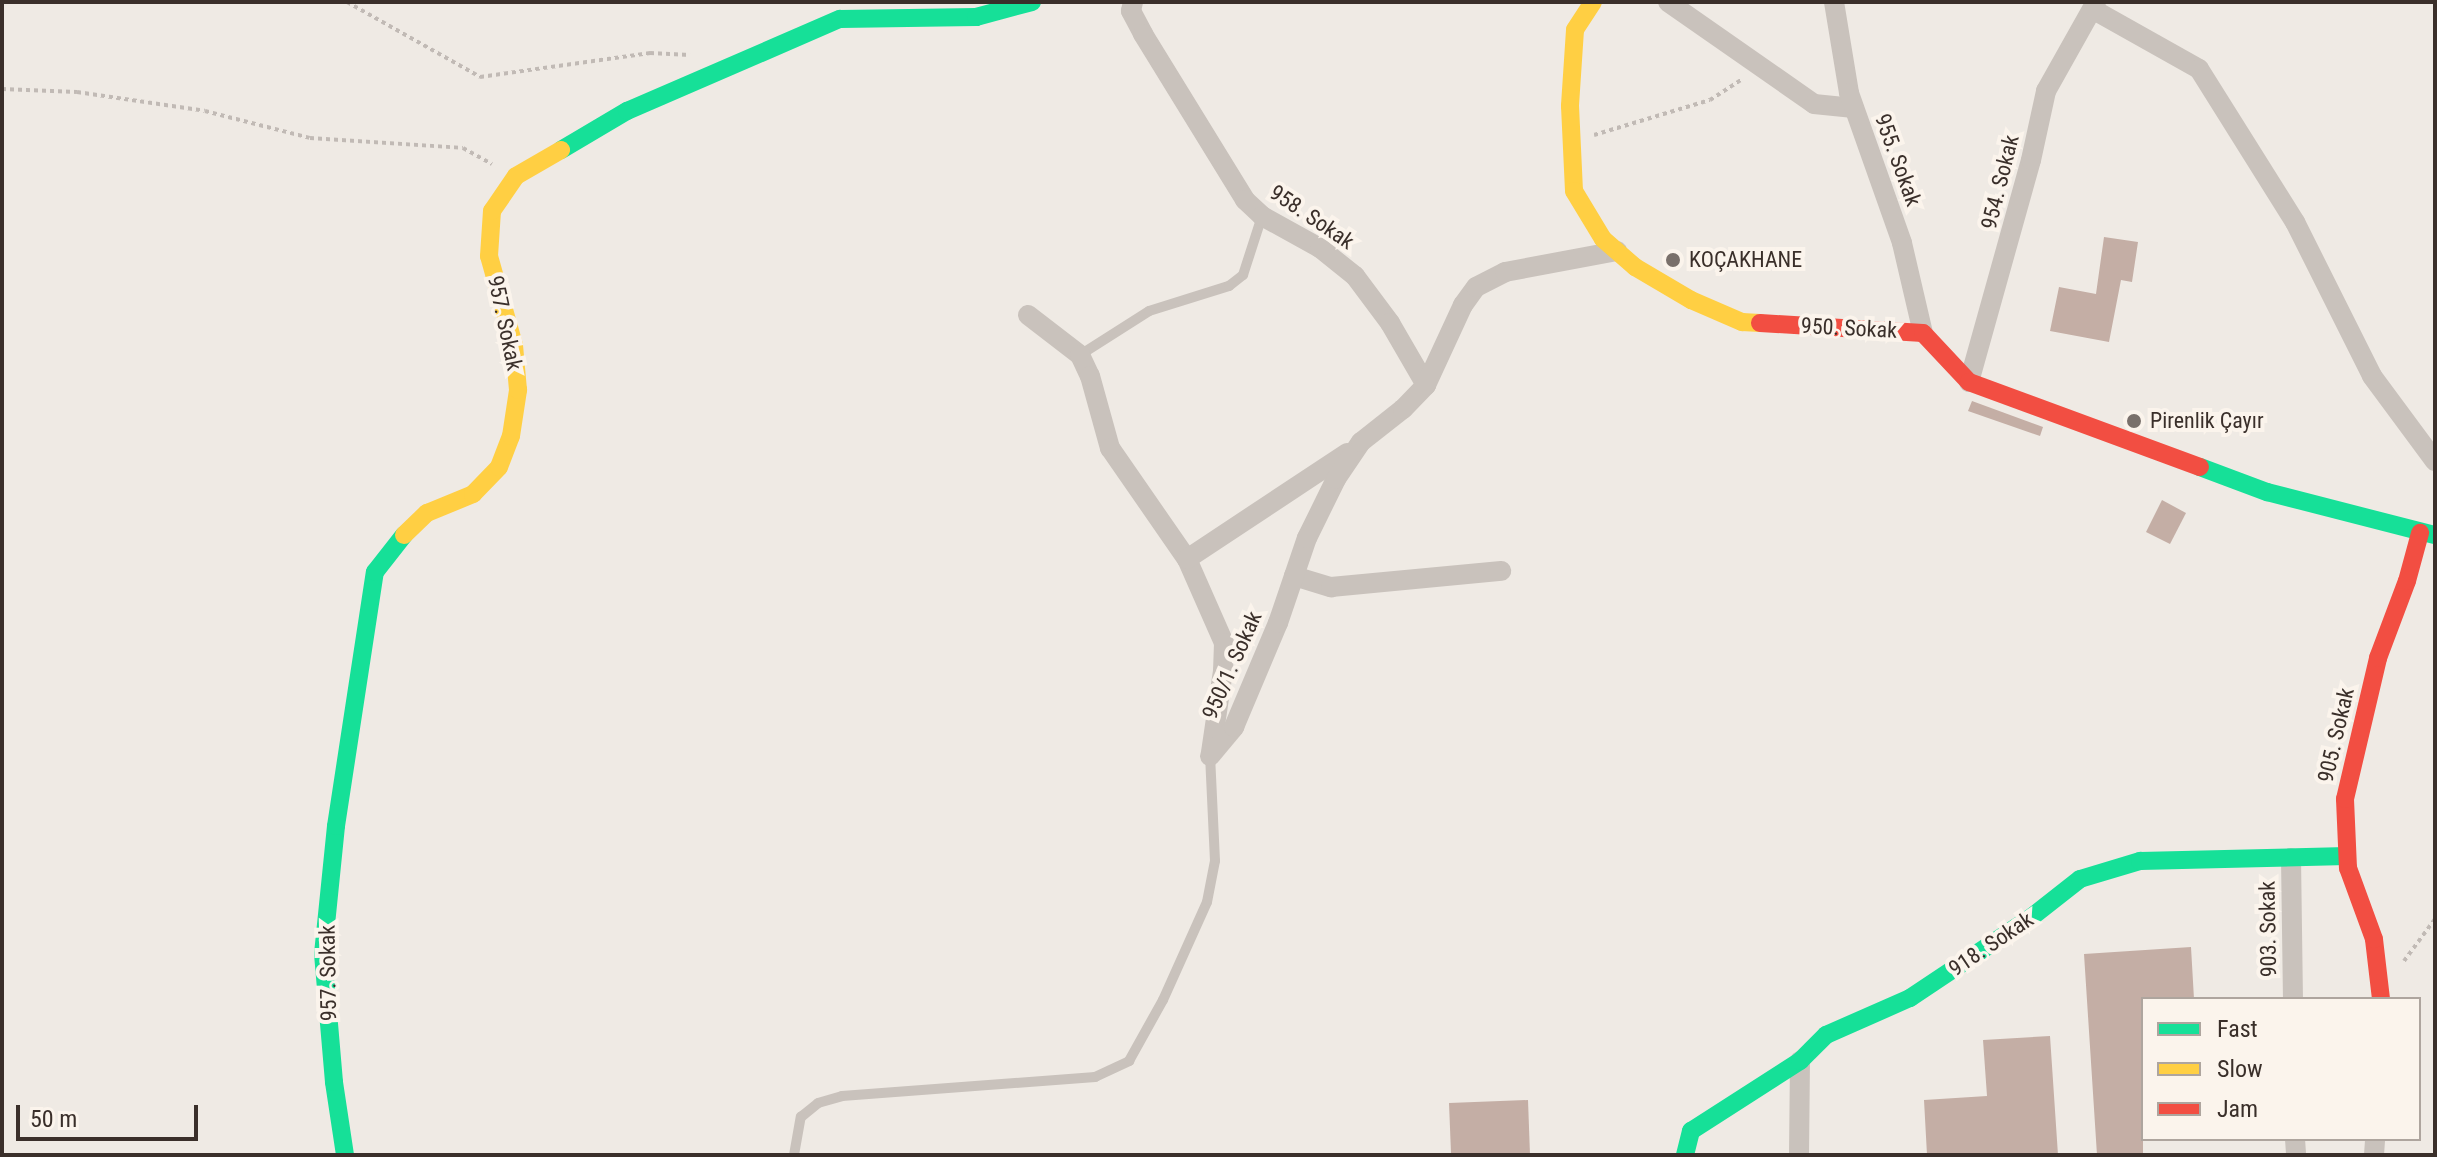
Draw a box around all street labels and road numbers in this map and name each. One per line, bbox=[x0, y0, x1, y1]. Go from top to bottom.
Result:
street label: 955. Sokak bbox=[1869, 110, 1927, 210]
street label: 954. Sokak bbox=[1976, 132, 2024, 232]
street label: 958. Sokak bbox=[1265, 179, 1359, 255]
street label: 957. Sokak bbox=[482, 273, 528, 373]
street label: 950. Sokak bbox=[1800, 312, 1898, 344]
street label: 950/1. Sokak bbox=[1196, 607, 1268, 723]
street label: 905. Sokak bbox=[2312, 685, 2360, 785]
street label: 903. Sokak bbox=[2254, 881, 2282, 977]
street label: 918. Sokak bbox=[1944, 906, 2038, 982]
street label: 957. Sokak bbox=[314, 925, 342, 1021]

